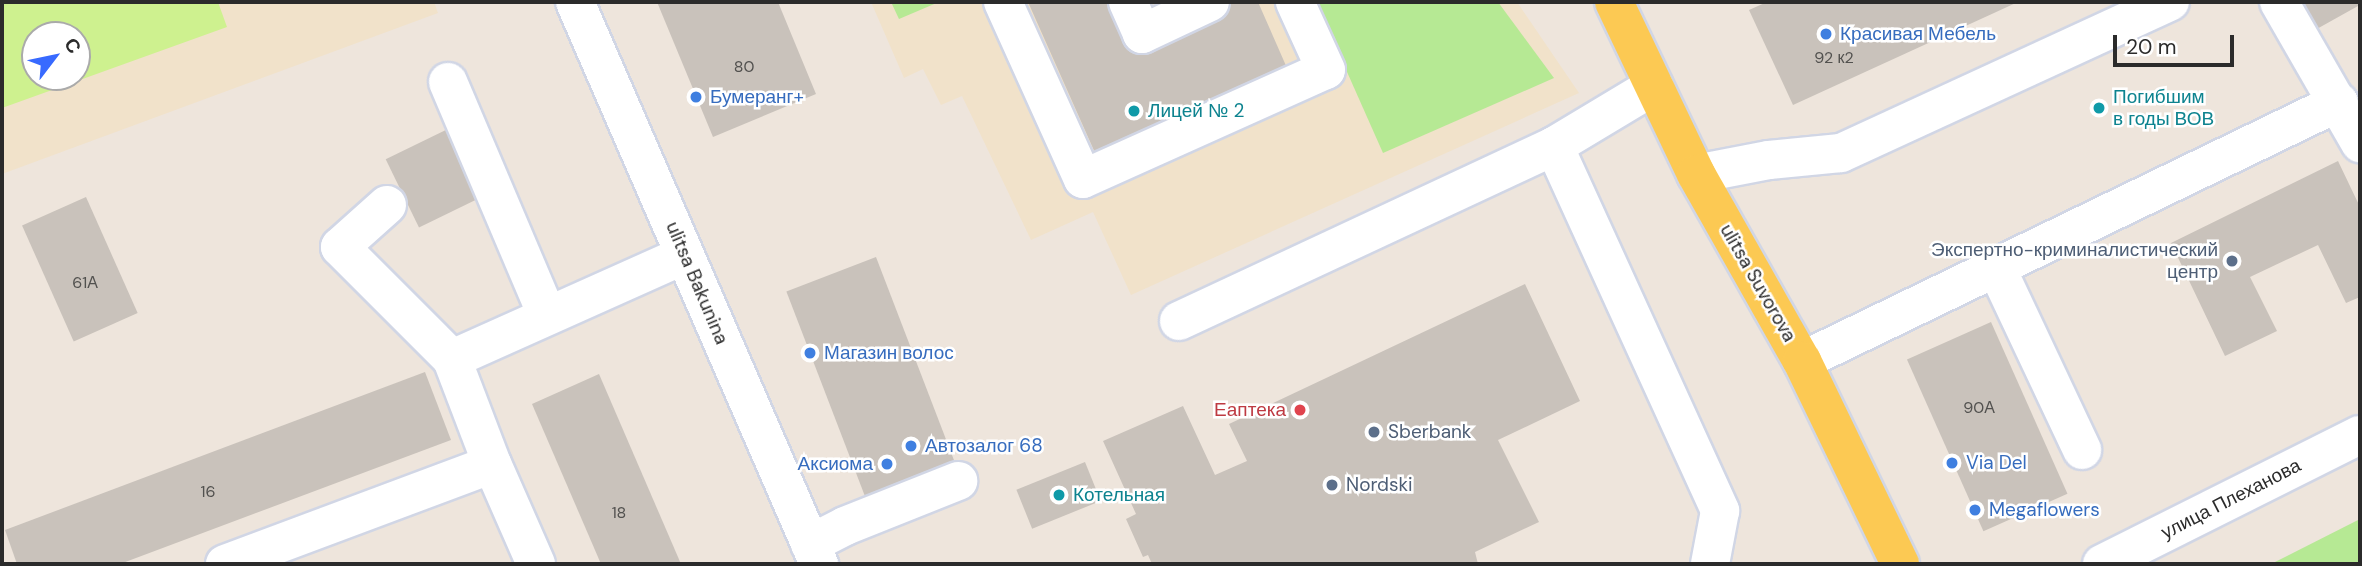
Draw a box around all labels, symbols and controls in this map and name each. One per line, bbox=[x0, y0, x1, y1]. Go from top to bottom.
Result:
north arrow bbox=[21, 21, 91, 91]
scale bar bbox=[2117, 21, 2238, 65]
place label: Красивая Мебель bbox=[1840, 23, 1996, 45]
marker: Красивая Мебель bbox=[1818, 26, 1834, 42]
text: С bbox=[58, 33, 87, 58]
text: 20 m bbox=[2126, 33, 2177, 61]
house number: 92 к2 bbox=[1814, 48, 1854, 68]
house number: 80 bbox=[734, 57, 754, 77]
place label: Бумеранг+ bbox=[710, 86, 804, 108]
place label: Погибшим в годы ВОВ bbox=[2113, 86, 2214, 130]
marker: Бумеранг+ bbox=[688, 89, 704, 105]
place label: Лицей № 2 bbox=[1148, 100, 1244, 122]
marker: Погибшим в годы ВОВ bbox=[2091, 100, 2107, 116]
marker: Лицей № 2 bbox=[1126, 103, 1142, 119]
street label: ulitsa Bakunina bbox=[661, 218, 733, 348]
street label: ulitsa Suvorova bbox=[1715, 220, 1801, 346]
place label: Экспертно-криминалистический центр bbox=[1931, 239, 2218, 283]
marker: Экспертно-криминалистический центр bbox=[2224, 253, 2240, 269]
house number: 61А bbox=[72, 273, 98, 293]
place label: Магазин волос bbox=[824, 342, 954, 364]
marker: Магазин волос bbox=[802, 345, 818, 361]
house number: 90А bbox=[1963, 398, 1995, 418]
place label: Еаптека bbox=[1214, 399, 1286, 421]
marker: Еаптека bbox=[1292, 402, 1308, 418]
place label: Sberbank bbox=[1388, 421, 1471, 443]
marker: Sberbank bbox=[1366, 424, 1382, 440]
place label: Автозалог 68 bbox=[925, 435, 1043, 457]
marker: Автозалог 68 bbox=[903, 438, 919, 454]
place label: Via Del bbox=[1966, 452, 2027, 474]
place label: Аксиома bbox=[797, 453, 873, 475]
street label: улица Плеханова bbox=[2157, 454, 2305, 544]
marker: Via Del bbox=[1944, 455, 1960, 471]
marker: Аксиома bbox=[879, 456, 895, 472]
place label: Nordski bbox=[1346, 474, 1413, 496]
marker: Nordski bbox=[1324, 477, 1340, 493]
house number: 16 bbox=[200, 482, 216, 502]
place label: Котельная bbox=[1073, 484, 1165, 506]
marker: Котельная bbox=[1051, 487, 1067, 503]
place label: Megaflowers bbox=[1989, 499, 2100, 521]
marker: Megaflowers bbox=[1967, 502, 1983, 518]
house number: 18 bbox=[612, 503, 626, 523]

